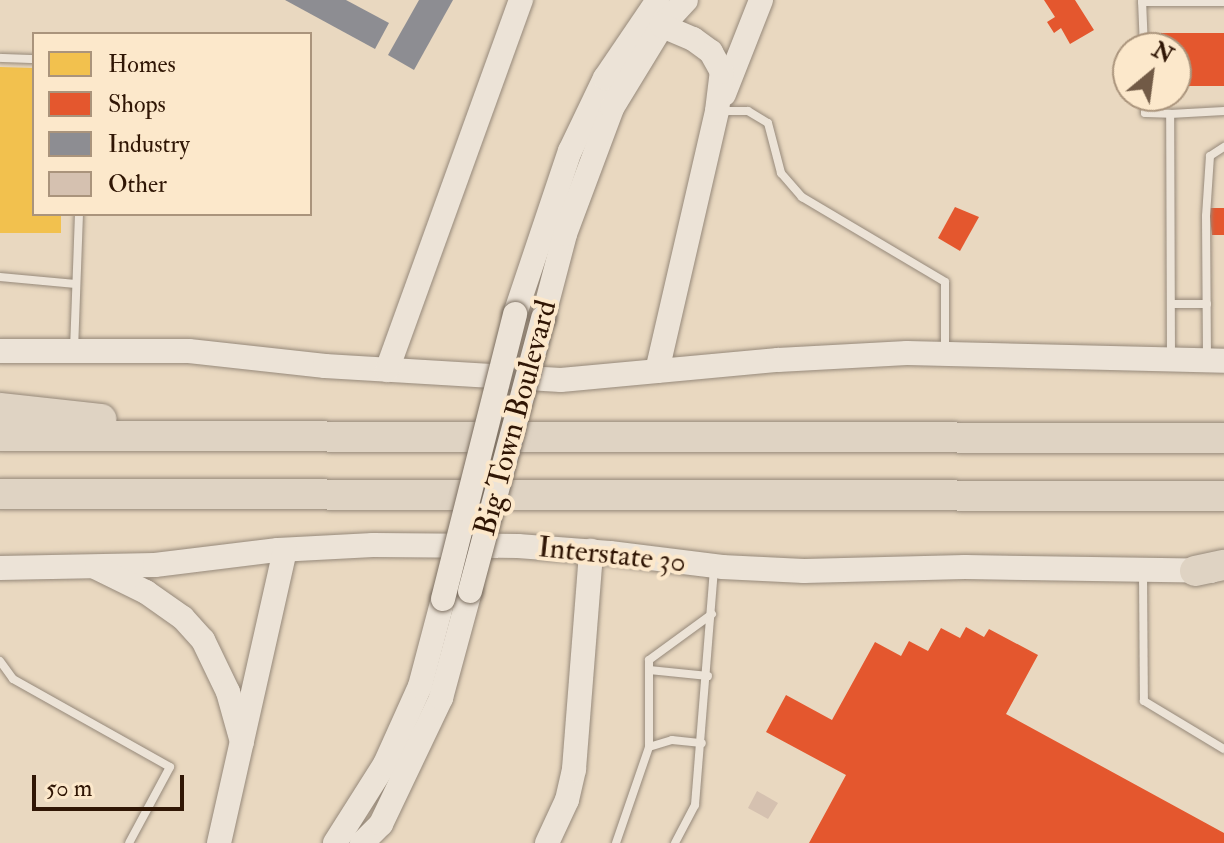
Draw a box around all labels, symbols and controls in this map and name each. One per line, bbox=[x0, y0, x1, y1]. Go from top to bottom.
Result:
legend bbox=[32, 32, 312, 216]
north arrow bbox=[1112, 32, 1192, 112]
text: N bbox=[1147, 36, 1178, 70]
text: Homes bbox=[108, 49, 176, 80]
text: Shops bbox=[108, 89, 166, 120]
text: Industry bbox=[108, 129, 190, 160]
text: Other bbox=[108, 169, 167, 200]
street label: Big Town Boulevard bbox=[467, 296, 565, 540]
street label: Interstate 30 bbox=[536, 529, 688, 581]
scale bar bbox=[36, 759, 188, 809]
text: 50 m bbox=[46, 773, 92, 804]

